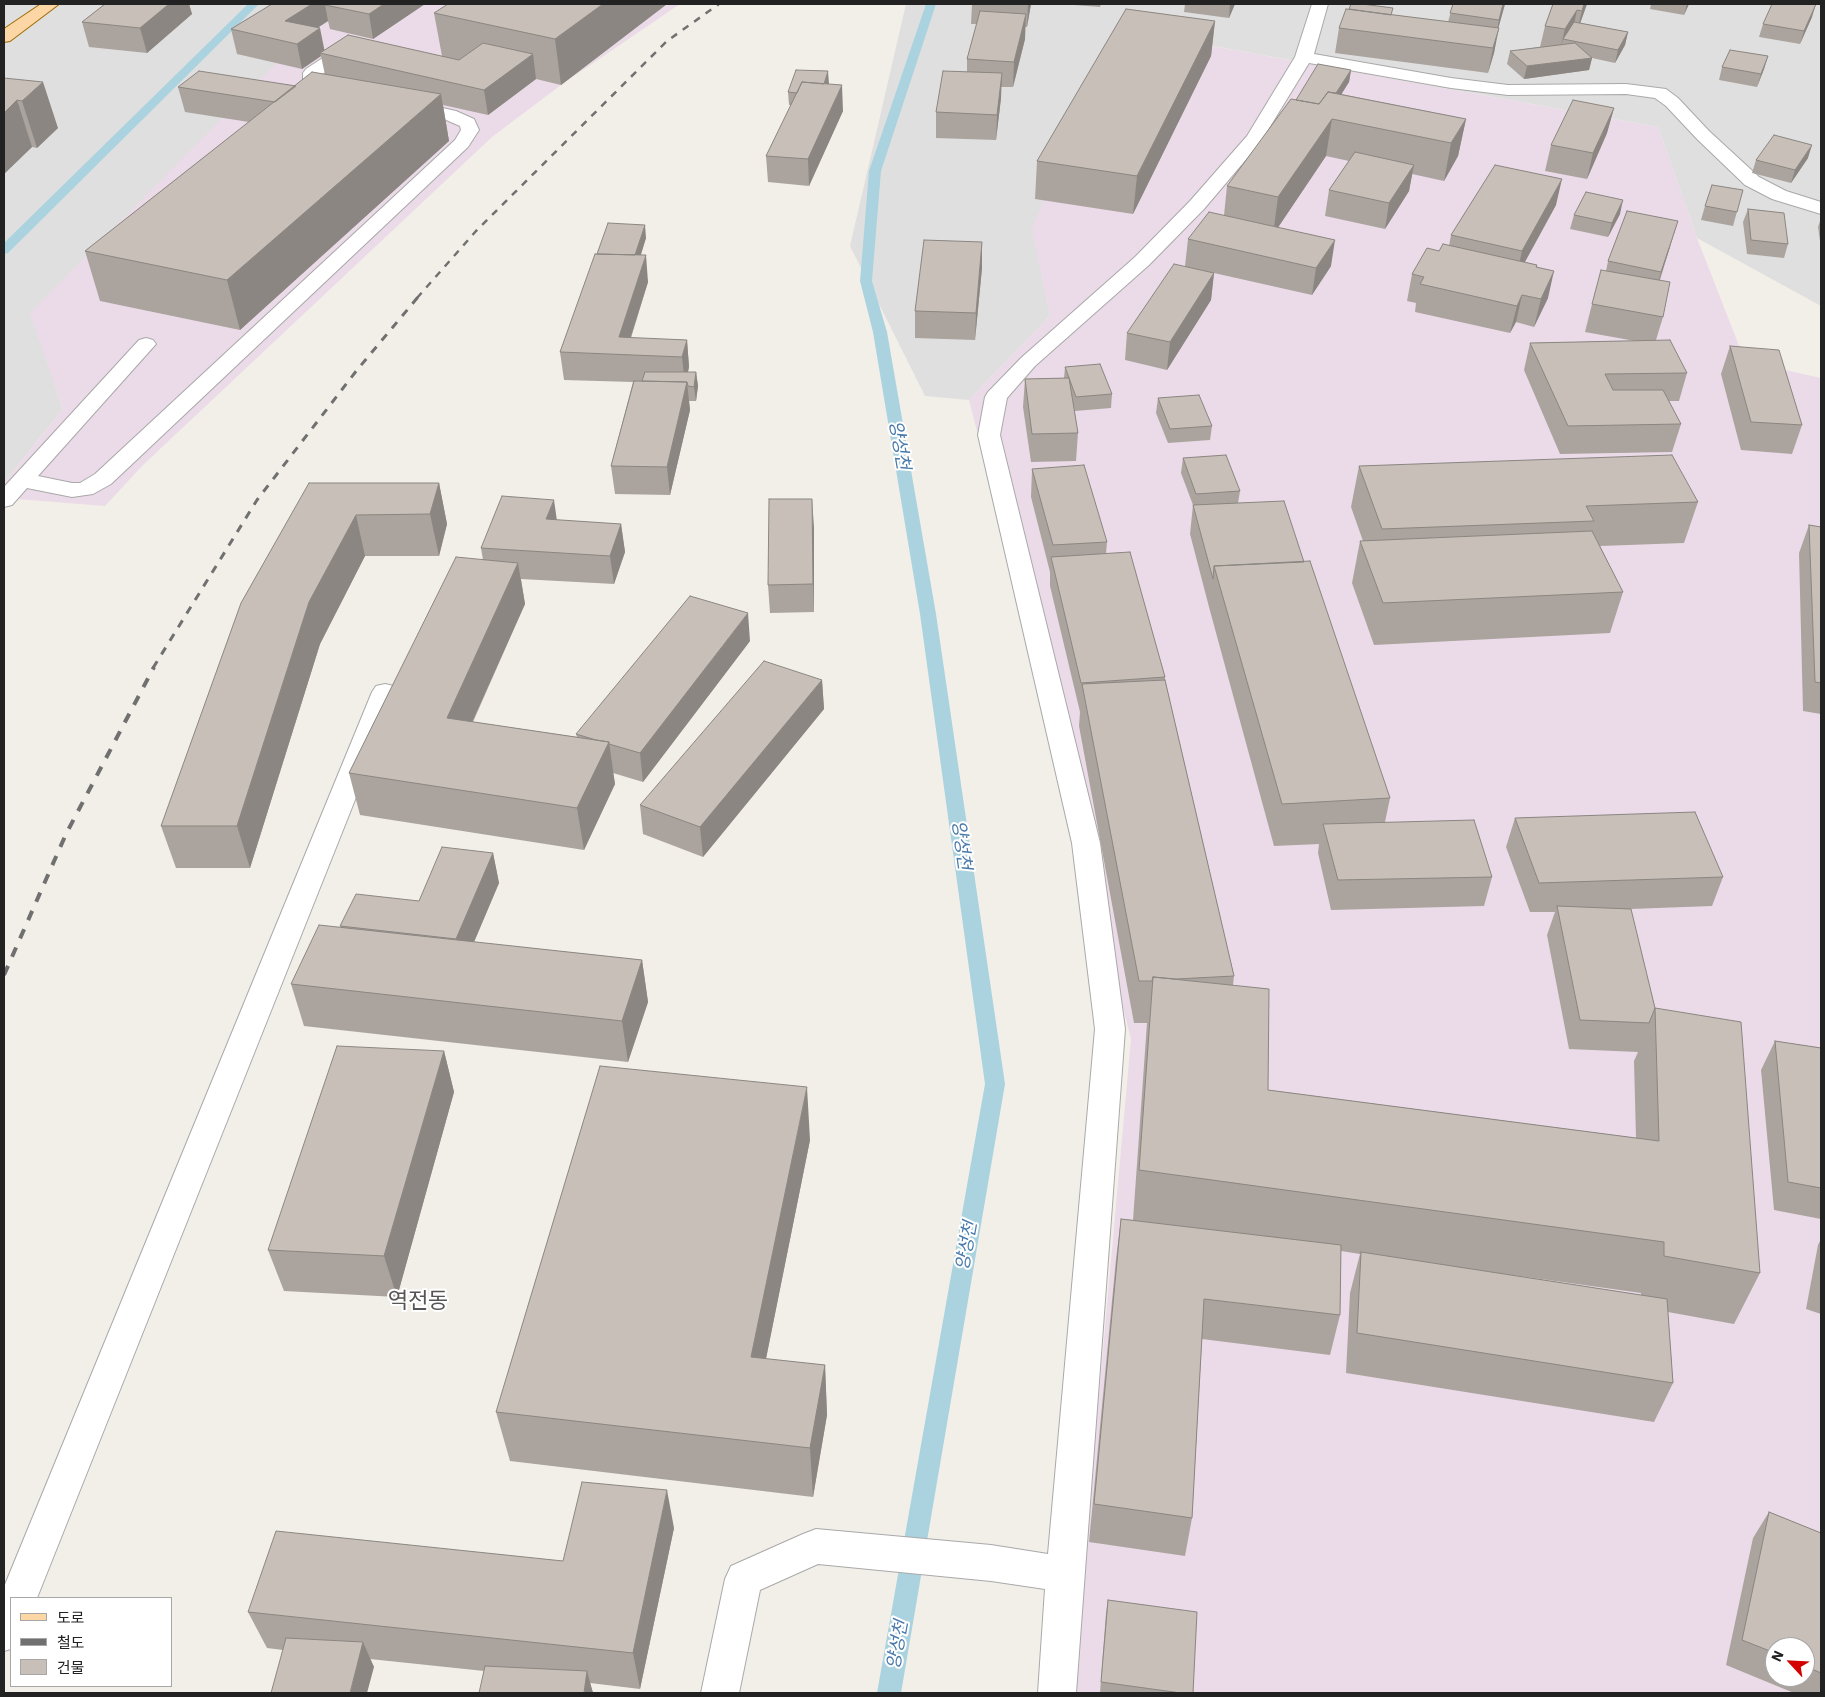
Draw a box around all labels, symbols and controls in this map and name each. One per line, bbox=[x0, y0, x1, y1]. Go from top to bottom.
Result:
water label: 양성천 bbox=[884, 419, 914, 471]
water label: 양성천 bbox=[947, 819, 975, 871]
water label: 양성천 bbox=[952, 1220, 982, 1272]
district label: 역전동 bbox=[388, 1289, 448, 1315]
legend bbox=[10, 1597, 172, 1687]
text: 도로 bbox=[57, 1608, 85, 1627]
water label: 양성천 bbox=[883, 1619, 913, 1671]
text: 철도 bbox=[57, 1633, 85, 1652]
north arrow bbox=[1765, 1637, 1815, 1687]
text: N bbox=[1767, 1648, 1788, 1664]
text: 건물 bbox=[57, 1658, 85, 1677]

